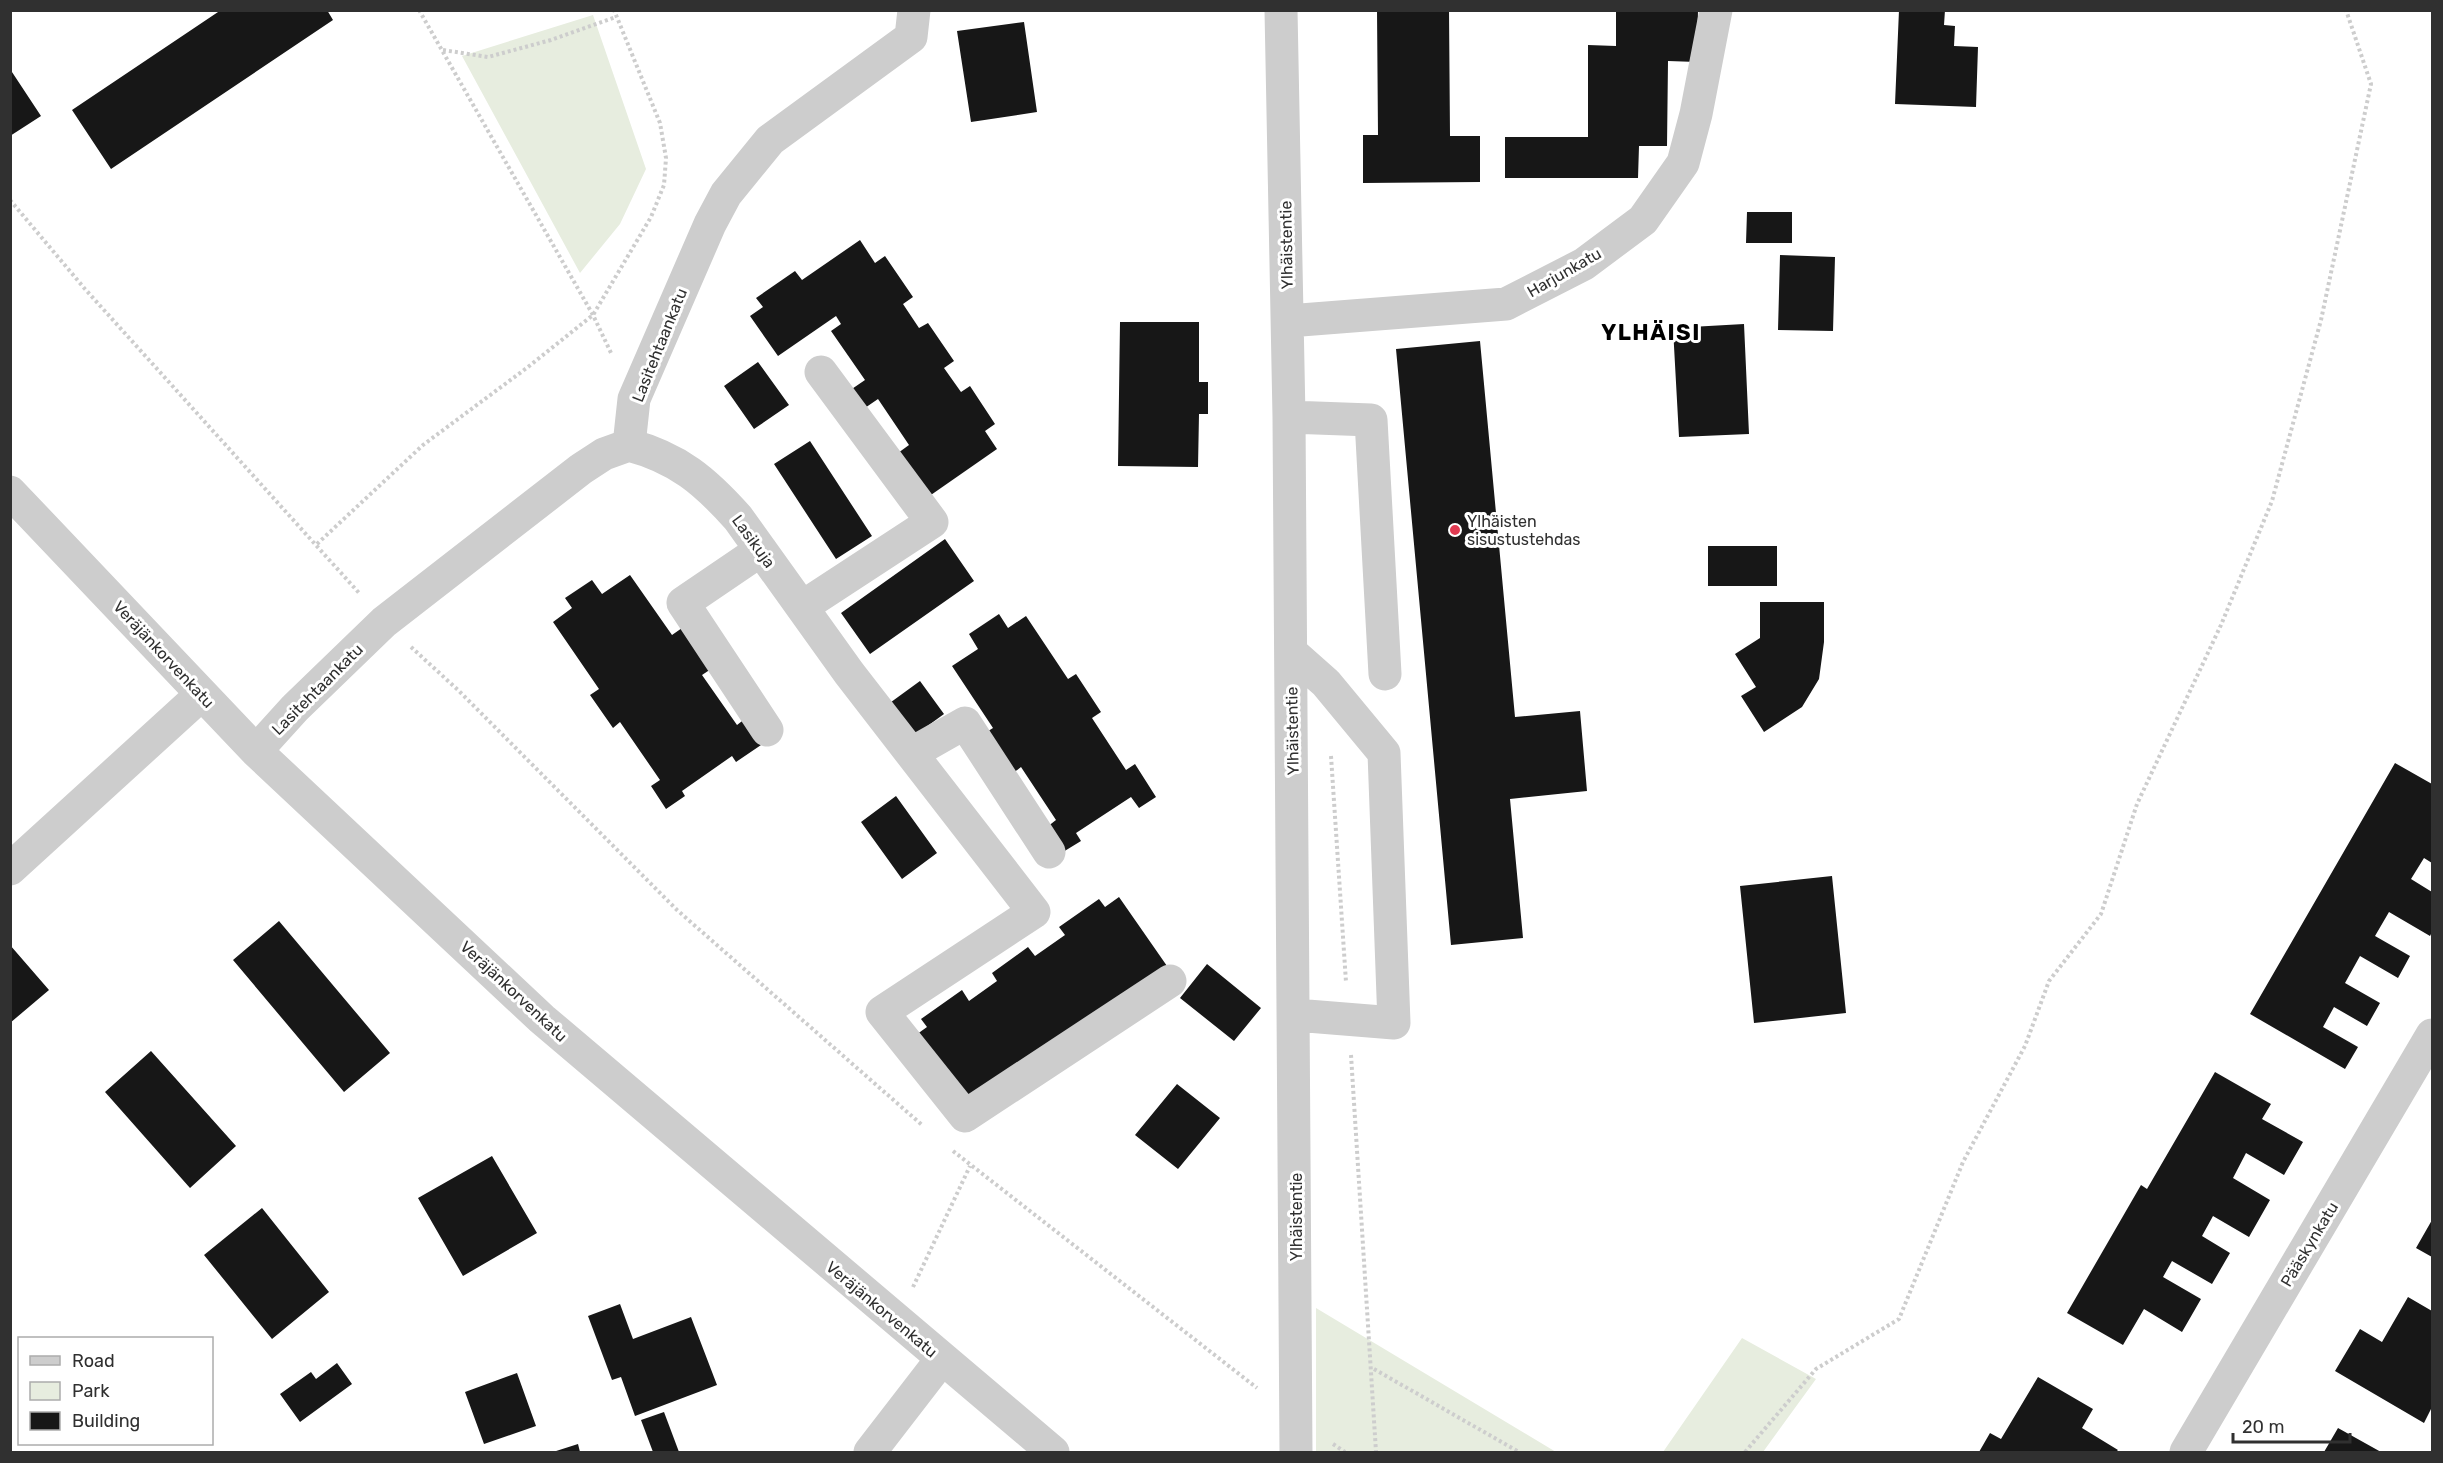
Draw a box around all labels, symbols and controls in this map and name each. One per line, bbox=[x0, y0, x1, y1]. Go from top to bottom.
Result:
street label: Ylhäistentie bbox=[1276, 200, 1297, 289]
street label: Harjunkatu bbox=[1524, 244, 1605, 301]
street label: Lasitehtaankatu bbox=[628, 285, 691, 405]
district label: YLHÄISI bbox=[1601, 319, 1701, 346]
street label: Lasikuja bbox=[728, 511, 779, 571]
place label: Ylhäisten sisustustehdas bbox=[1467, 512, 1580, 549]
marker: Ylhäisten sisustustehdas bbox=[1448, 523, 1462, 537]
street label: Veräjänkorvenkatu bbox=[109, 597, 218, 712]
street label: Lasitehtaankatu bbox=[268, 640, 367, 739]
street label: Ylhäistentie bbox=[1282, 686, 1303, 775]
street label: Veräjänkorvenkatu bbox=[456, 937, 571, 1046]
street label: Ylhäistentie bbox=[1287, 1173, 1306, 1261]
street label: Pääskynkatu bbox=[2277, 1198, 2342, 1290]
street label: Veräjänkorvenkatu bbox=[822, 1257, 941, 1361]
legend bbox=[18, 1337, 213, 1445]
text: Road bbox=[72, 1350, 115, 1372]
text: Park bbox=[72, 1380, 110, 1402]
scale bar bbox=[2233, 1406, 2350, 1444]
text: Building bbox=[72, 1410, 140, 1432]
text: 20 m bbox=[2242, 1416, 2284, 1438]

